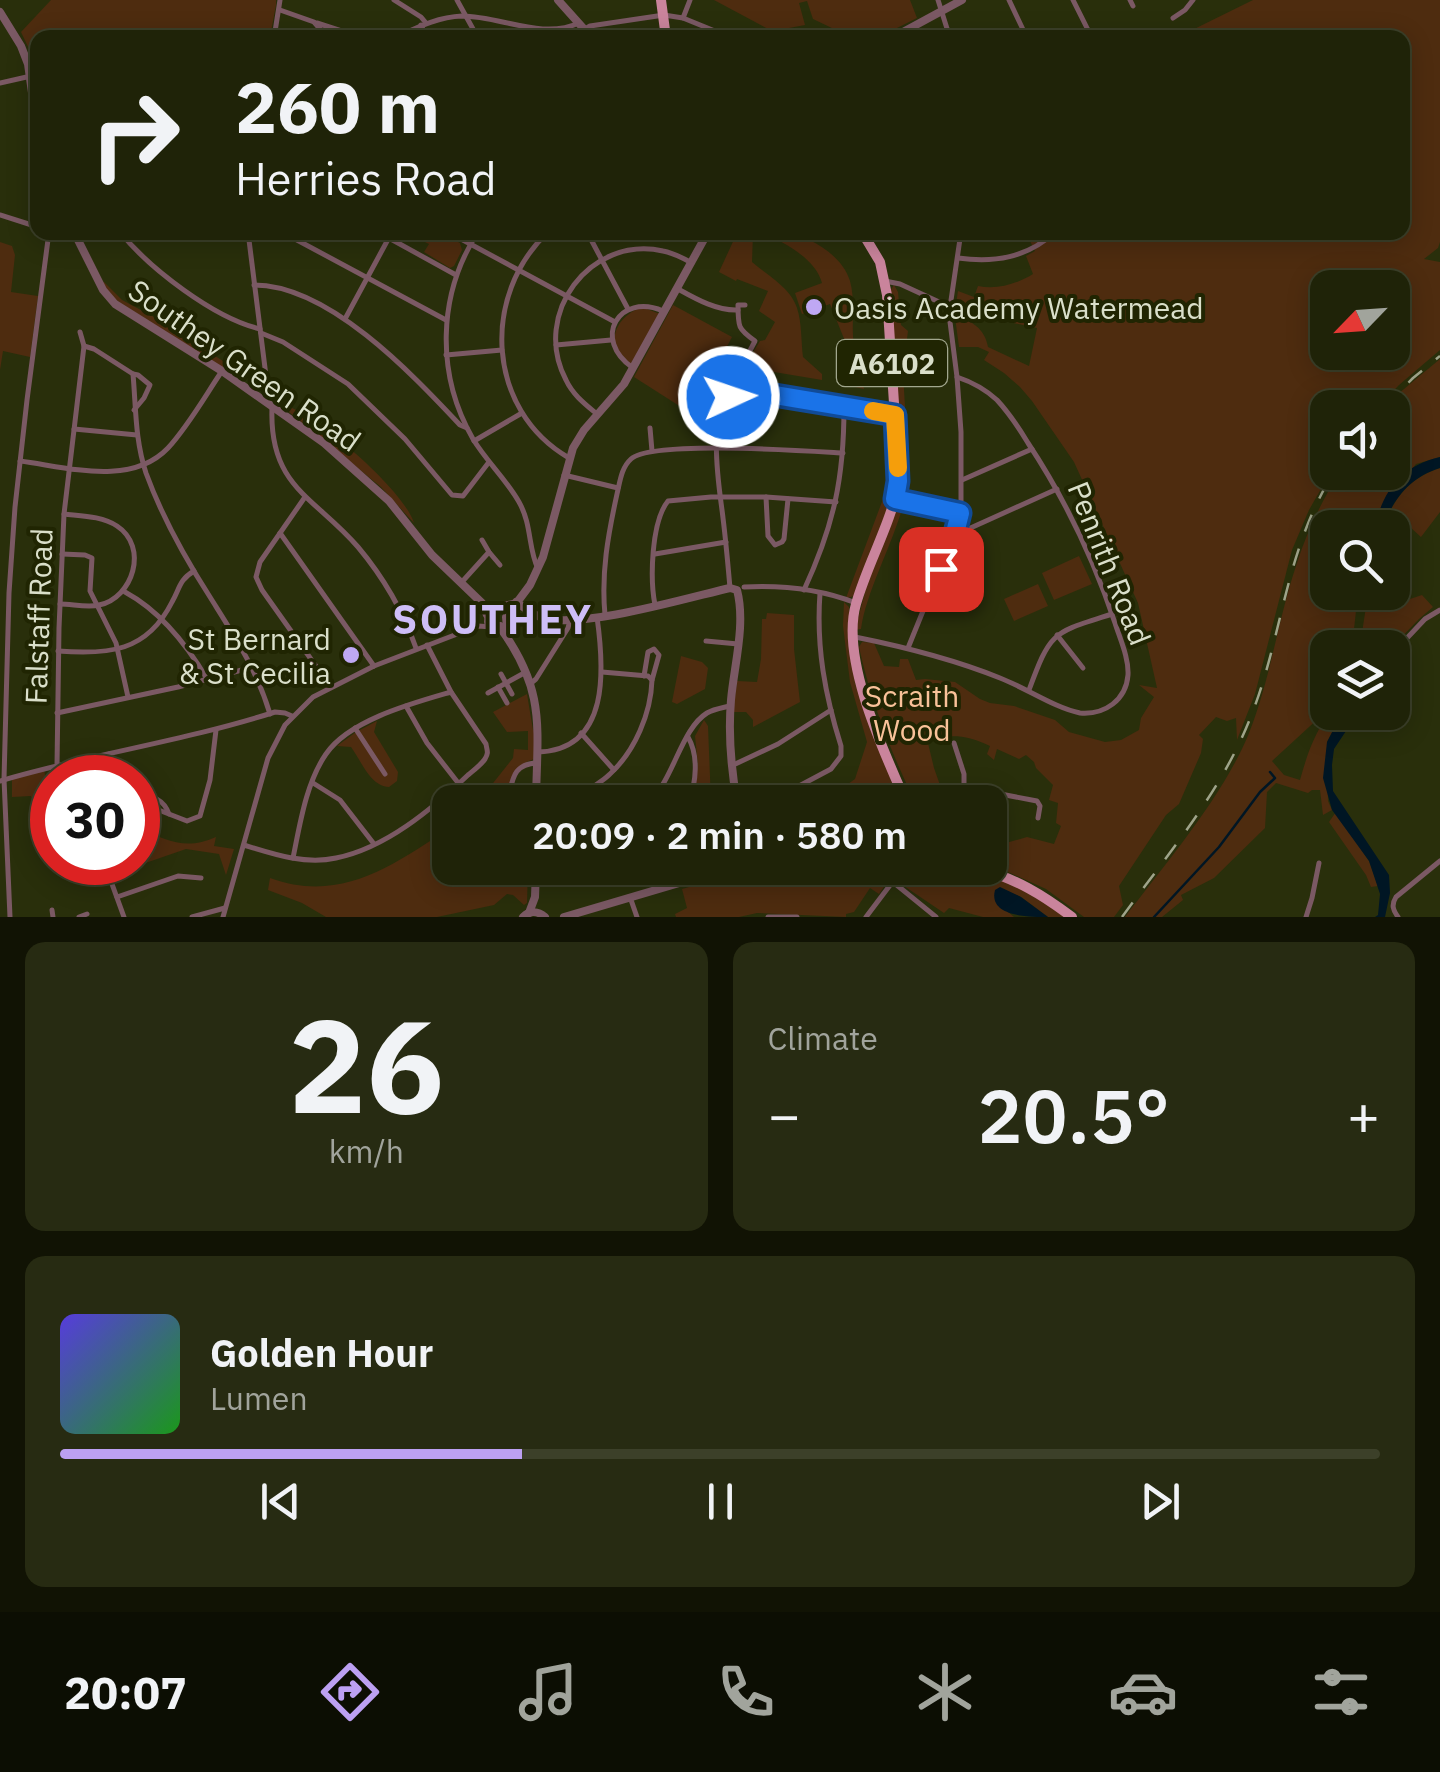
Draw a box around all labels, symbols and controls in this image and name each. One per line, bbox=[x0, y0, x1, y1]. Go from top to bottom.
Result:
text: 260 m bbox=[235, 61, 440, 152]
icon: right bbox=[70, 70, 200, 200]
text: Herries Road bbox=[235, 149, 497, 207]
street label: Southey Green Road bbox=[121, 270, 369, 460]
north arrow bbox=[1310, 270, 1410, 370]
map controls bbox=[1310, 270, 1410, 730]
place label: Oasis Academy Watermead bbox=[834, 288, 1204, 327]
marker: Oasis Academy Watermead bbox=[803, 296, 825, 318]
road number: A6102 bbox=[837, 340, 947, 386]
position arrow bbox=[677, 345, 781, 449]
button: sound bbox=[1310, 390, 1410, 490]
street label: Penrith Road bbox=[1059, 475, 1161, 651]
button: search bbox=[1310, 510, 1410, 610]
street label: Falstaff Road bbox=[15, 527, 61, 705]
pin bbox=[899, 527, 984, 612]
icon: arrive bbox=[914, 542, 969, 597]
district label: SOUTHEY bbox=[392, 593, 594, 645]
place label: St Bernard & St Cecilia bbox=[179, 619, 331, 692]
button: layers bbox=[1310, 630, 1410, 730]
marker: St Bernard & St Cecilia bbox=[340, 644, 362, 666]
park label: Scraith Wood bbox=[865, 676, 959, 749]
speed limit sign: 30 bbox=[30, 755, 160, 885]
text: 20:09 · 2 min · 580 m bbox=[532, 810, 907, 859]
text: 26 bbox=[288, 980, 444, 1149]
text: Climate bbox=[768, 1017, 878, 1059]
text: 20.5° bbox=[977, 1066, 1170, 1164]
text: − bbox=[768, 1079, 801, 1150]
text: + bbox=[1347, 1079, 1380, 1150]
text: km/h bbox=[329, 1130, 404, 1172]
text: Golden Hour bbox=[210, 1328, 433, 1377]
text: Lumen bbox=[210, 1377, 308, 1419]
icon: previous bbox=[253, 1474, 308, 1529]
icon: pause bbox=[693, 1474, 748, 1529]
icon: next bbox=[1133, 1474, 1188, 1529]
icon: directions bbox=[315, 1657, 385, 1727]
icon: music bbox=[513, 1657, 583, 1727]
icon: phone bbox=[711, 1657, 781, 1727]
icon: climate bbox=[910, 1657, 980, 1727]
icon: car bbox=[1108, 1657, 1178, 1727]
icon: filters bbox=[1306, 1657, 1376, 1727]
text: 20:07 bbox=[64, 1663, 187, 1721]

